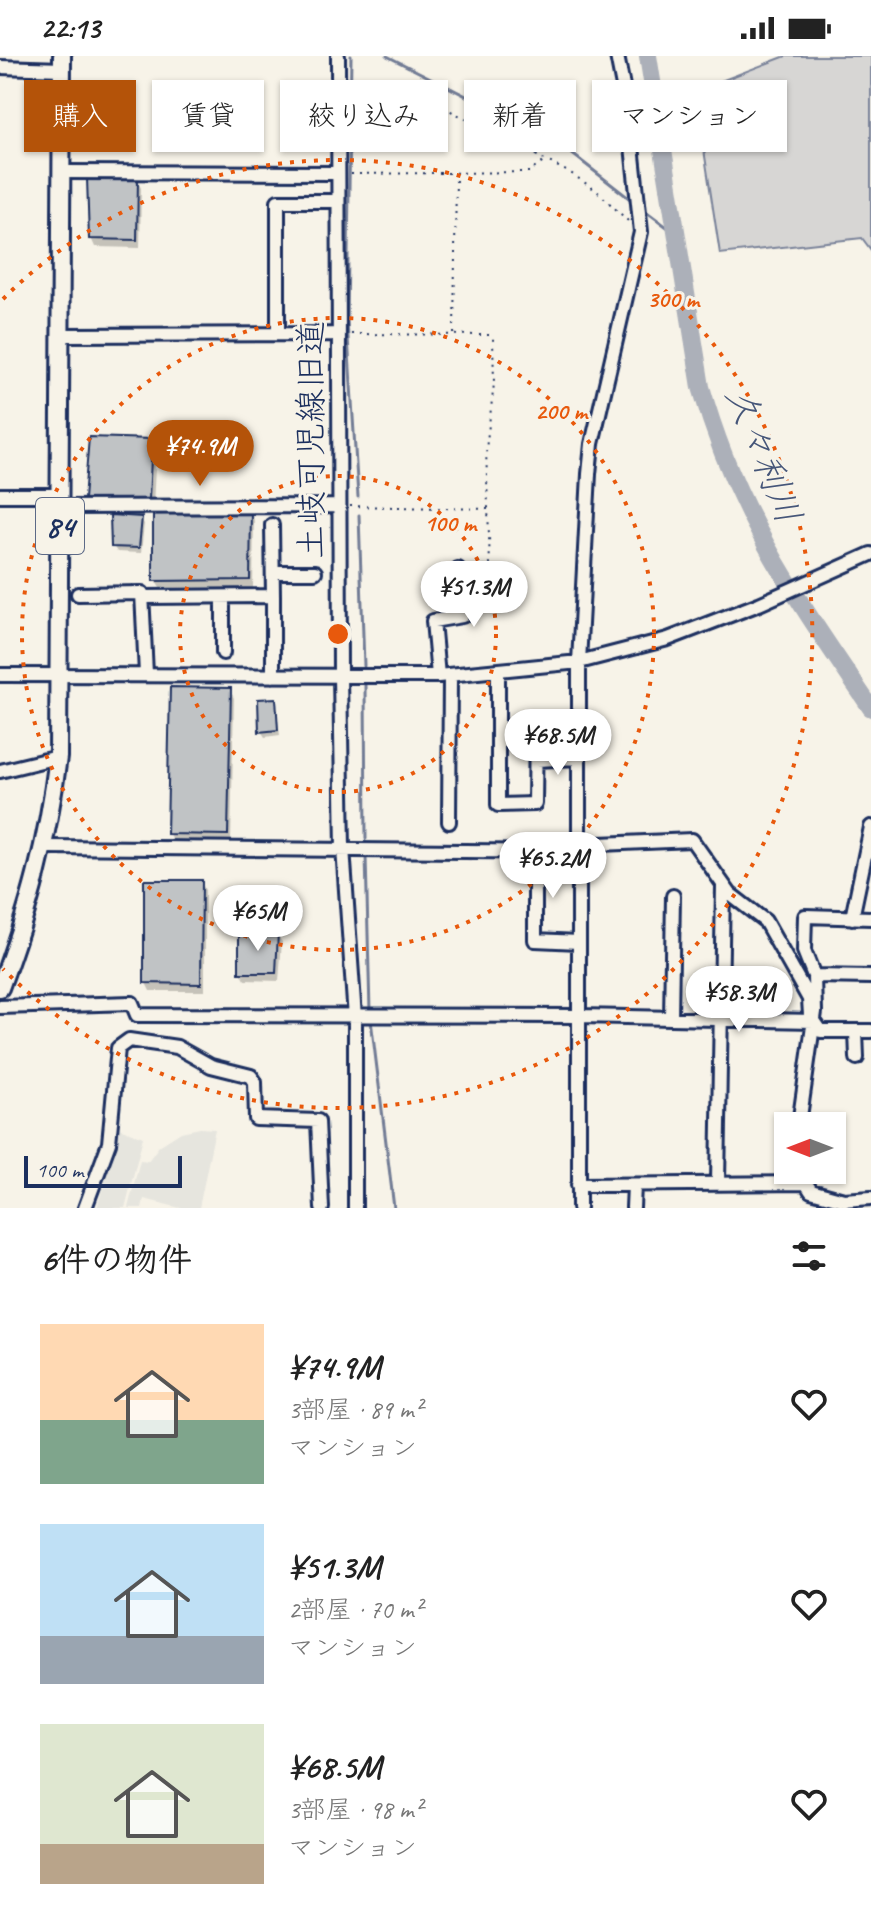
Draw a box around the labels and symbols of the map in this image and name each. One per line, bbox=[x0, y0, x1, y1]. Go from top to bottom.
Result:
text: 300 m bbox=[647, 284, 701, 314]
street label: 土岐可児線旧道 bbox=[289, 321, 332, 559]
water label: 久々利川 bbox=[716, 380, 812, 530]
text: 200 m bbox=[535, 396, 589, 426]
pin: ¥74.9M bbox=[135, 420, 265, 488]
road number: 84 bbox=[36, 498, 84, 554]
text: 100 m bbox=[424, 508, 478, 538]
pin: ¥51.3M bbox=[409, 561, 539, 629]
centre of rings bbox=[324, 620, 352, 648]
pin: ¥68.5M bbox=[493, 709, 623, 777]
pin: ¥65.2M bbox=[488, 832, 618, 900]
pin: ¥65M bbox=[211, 885, 305, 953]
pin: ¥58.3M bbox=[674, 966, 804, 1034]
north arrow bbox=[774, 1112, 846, 1184]
scale bar bbox=[24, 1152, 182, 1188]

